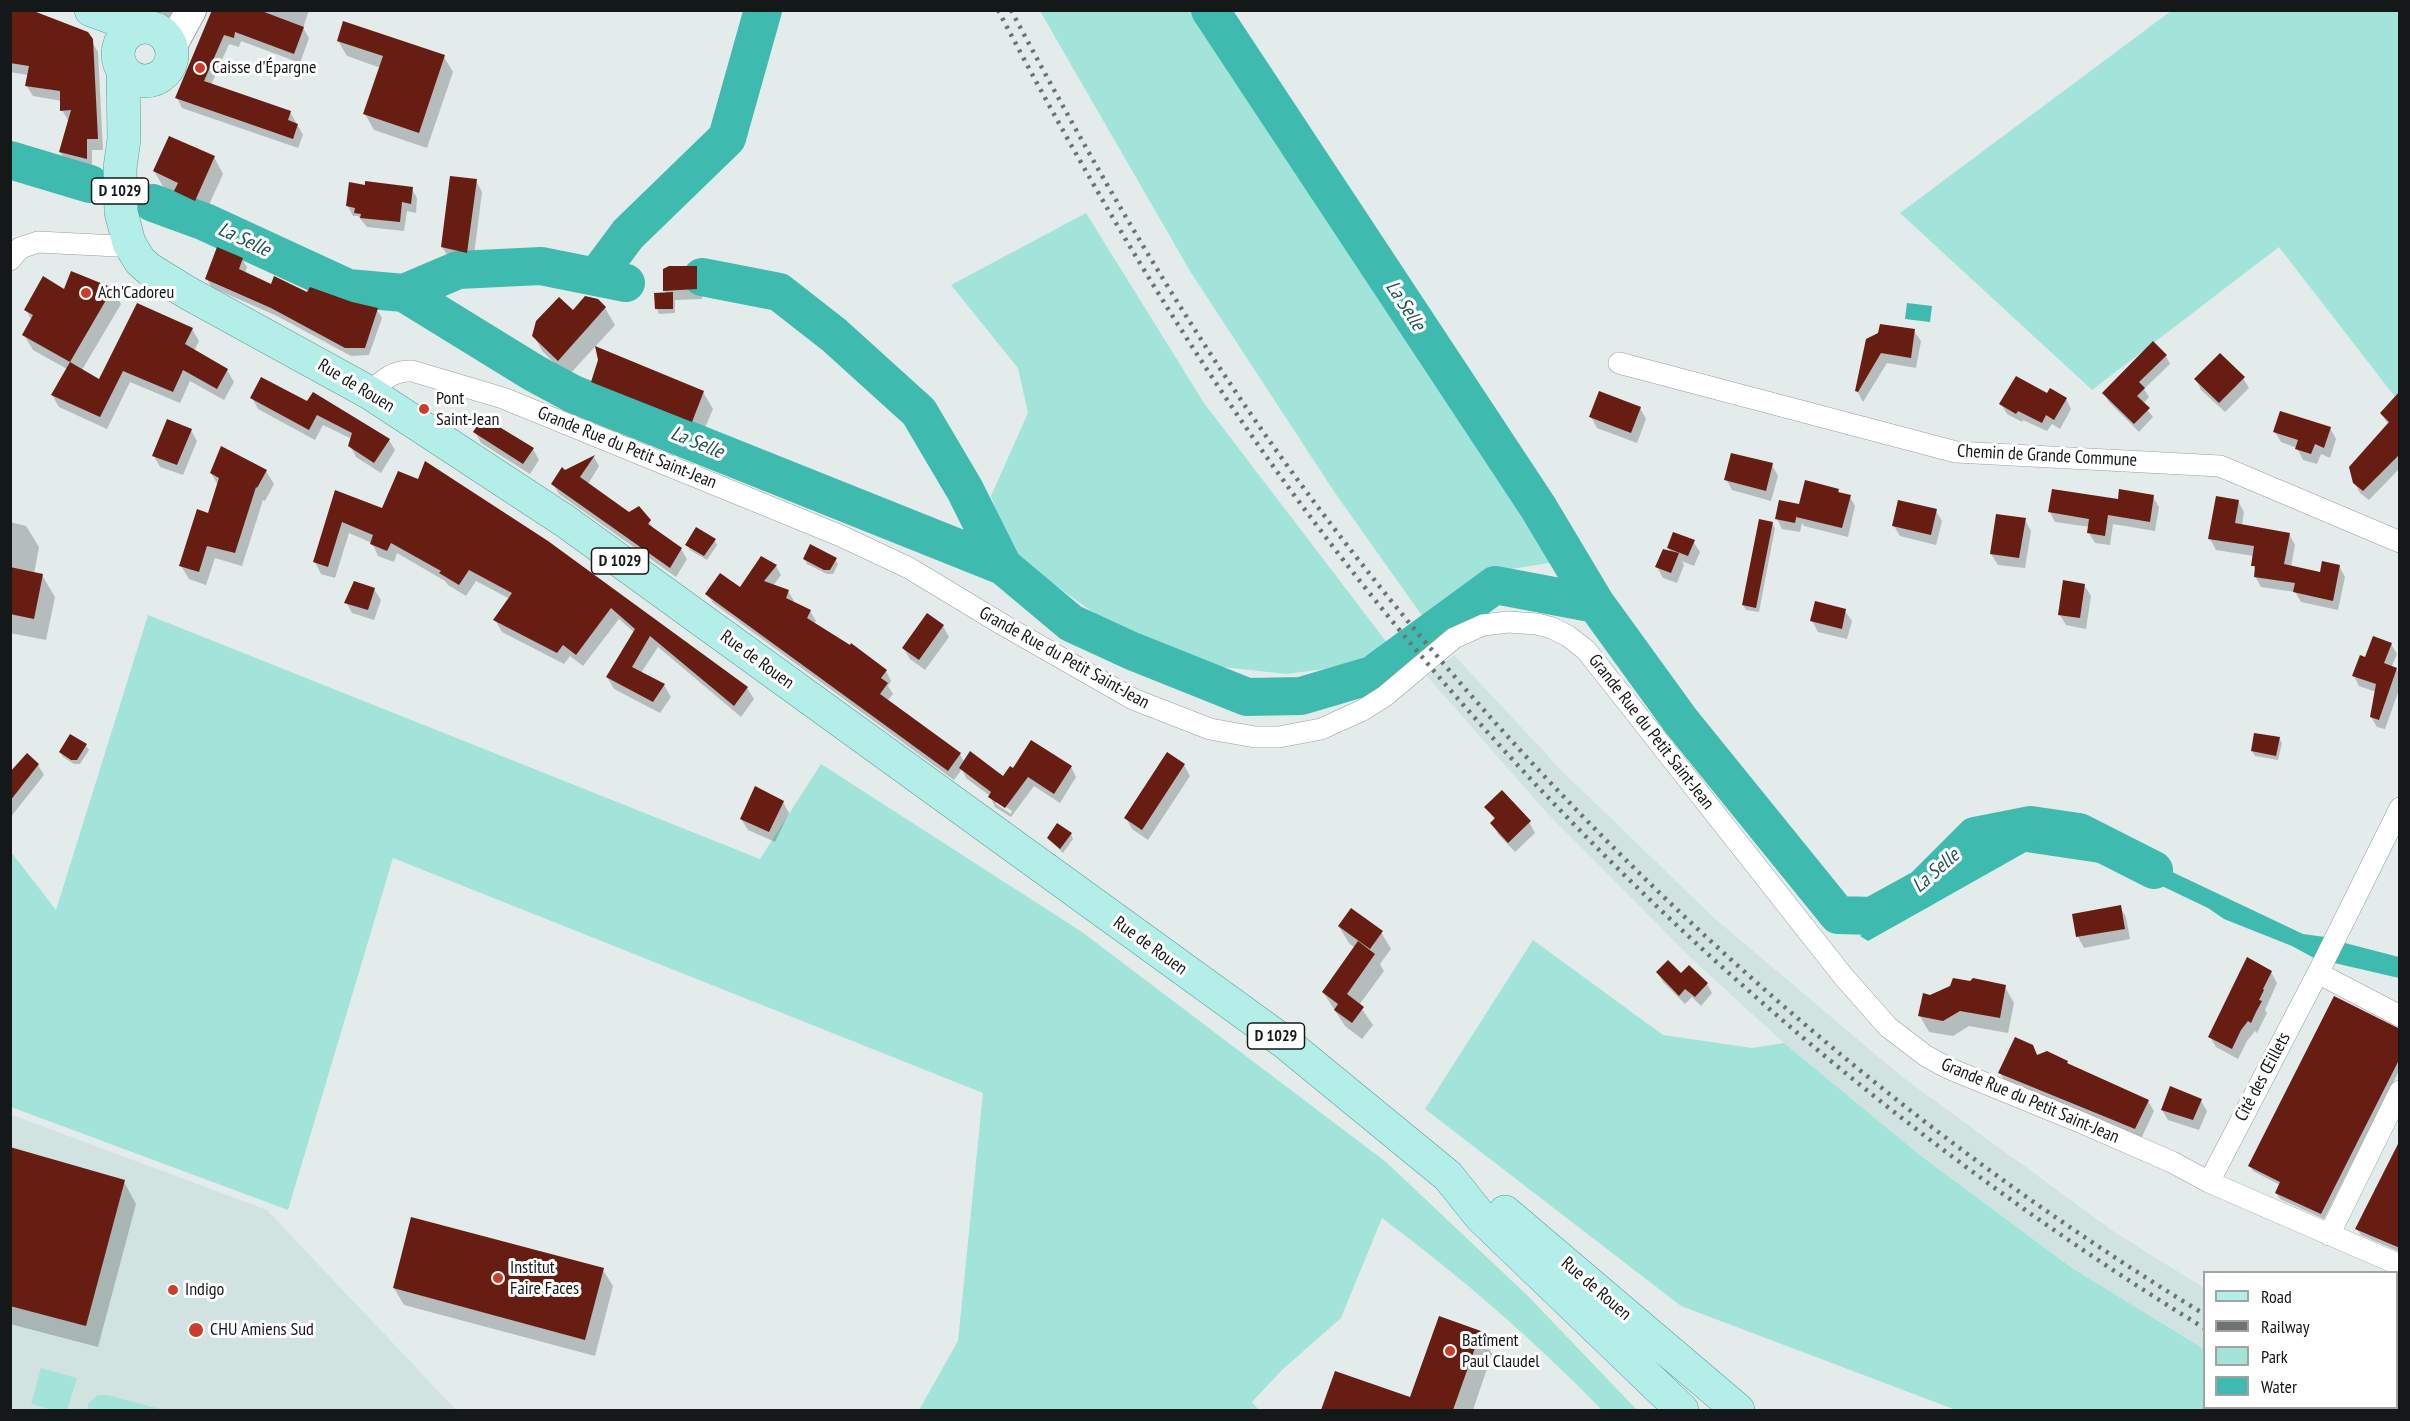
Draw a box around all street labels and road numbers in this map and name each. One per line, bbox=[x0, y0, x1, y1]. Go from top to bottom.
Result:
road number: D 1029 bbox=[92, 178, 148, 204]
street label: Rue de Rouen bbox=[314, 355, 398, 417]
street label: Grande Rue du Petit Saint-Jean bbox=[534, 402, 720, 494]
street label: Chemin de Grande Commune bbox=[1957, 441, 2137, 471]
road number: D 1029 bbox=[592, 548, 648, 574]
street label: Grande Rue du Petit Saint-Jean bbox=[975, 602, 1153, 714]
street label: Rue de Rouen bbox=[716, 626, 798, 694]
street label: Grande Rue du Petit Saint-Jean bbox=[1584, 650, 1718, 814]
street label: Rue de Rouen bbox=[1109, 912, 1191, 980]
road number: D 1029 bbox=[1248, 1023, 1304, 1049]
street label: Cité des Œillets bbox=[2231, 1029, 2295, 1125]
street label: Grande Rue du Petit Saint-Jean bbox=[1938, 1054, 2122, 1148]
street label: Rue de Rouen bbox=[1557, 1253, 1635, 1325]

